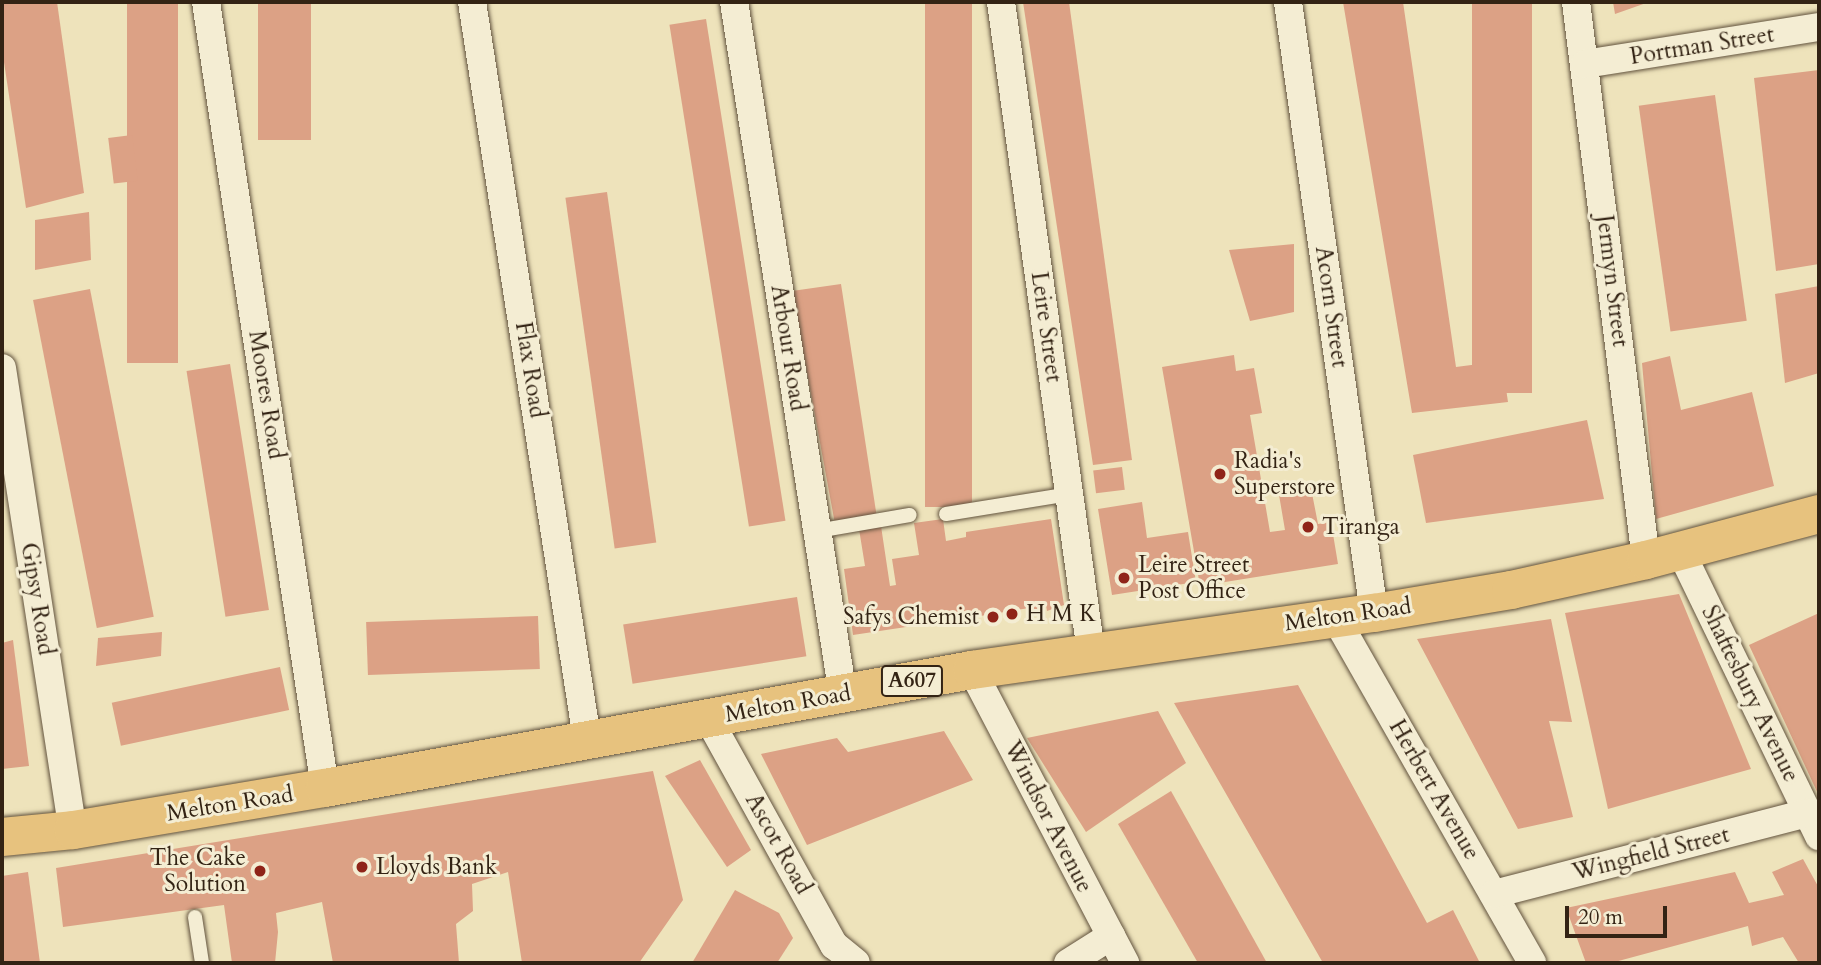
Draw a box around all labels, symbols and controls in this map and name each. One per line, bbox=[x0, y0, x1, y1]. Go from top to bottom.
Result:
street label: Portman Street bbox=[1628, 21, 1776, 71]
street label: Jermyn Street bbox=[1590, 213, 1634, 349]
street label: Acorn Street bbox=[1309, 245, 1353, 369]
street label: Leire Street bbox=[1025, 270, 1067, 384]
street label: Arbour Road bbox=[764, 283, 812, 413]
street label: Flax Road bbox=[509, 320, 551, 420]
street label: Moores Road bbox=[242, 329, 290, 461]
place label: Radia's Superstore bbox=[1234, 447, 1335, 501]
marker: Radia's Superstore bbox=[1212, 466, 1228, 482]
place label: Tiranga bbox=[1322, 513, 1400, 541]
marker: Tiranga bbox=[1300, 519, 1316, 535]
street label: Gipsy Road bbox=[14, 541, 60, 657]
place label: Leire Street Post Office bbox=[1138, 551, 1249, 605]
marker: Leire Street Post Office bbox=[1116, 570, 1132, 586]
street label: Melton Road bbox=[1283, 592, 1413, 638]
place label: H M K bbox=[1026, 600, 1096, 628]
street label: Shaftesbury Avenue bbox=[1695, 601, 1805, 787]
place label: Safys Chemist bbox=[843, 603, 979, 631]
marker: H M K bbox=[1004, 606, 1020, 622]
marker: Safys Chemist bbox=[985, 609, 1001, 625]
road number: A607 bbox=[880, 664, 944, 698]
street label: Melton Road bbox=[723, 679, 853, 729]
street label: Herbert Avenue bbox=[1383, 715, 1485, 865]
street label: Windsor Avenue bbox=[998, 737, 1098, 897]
street label: Melton Road bbox=[165, 780, 295, 828]
street label: Ascot Road bbox=[739, 789, 817, 899]
street label: Wingfield Street bbox=[1570, 821, 1732, 887]
place label: The Cake Solution bbox=[150, 844, 246, 898]
place label: Lloyds Bank bbox=[376, 853, 497, 881]
marker: Lloyds Bank bbox=[354, 859, 370, 875]
marker: The Cake Solution bbox=[252, 863, 268, 879]
scale bar bbox=[1569, 892, 1671, 936]
text: 20 m bbox=[1578, 903, 1623, 932]

